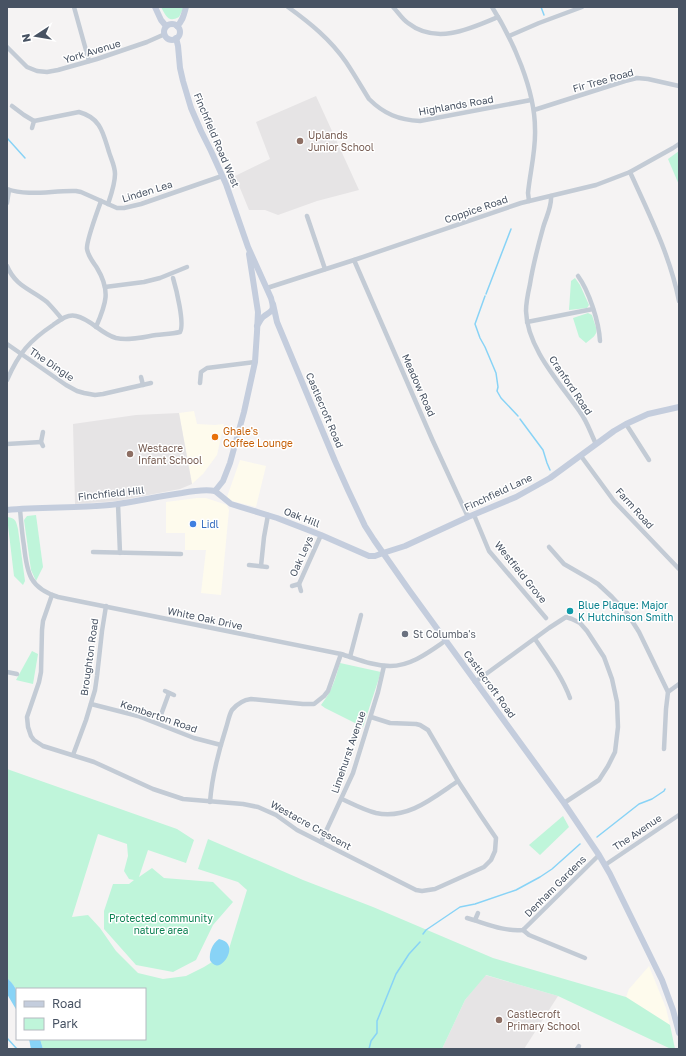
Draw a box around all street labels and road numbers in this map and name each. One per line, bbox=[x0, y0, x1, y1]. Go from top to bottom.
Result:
street label: York Avenue bbox=[62, 37, 122, 65]
street label: Fir Tree Road bbox=[571, 66, 635, 94]
street label: Finchfield Road West bbox=[192, 91, 242, 189]
street label: Highlands Road bbox=[418, 92, 494, 118]
street label: Linden Lea bbox=[120, 178, 174, 204]
street label: Coppice Road bbox=[443, 193, 509, 225]
street label: The Dingle bbox=[27, 345, 77, 383]
street label: Meadow Road bbox=[400, 352, 438, 418]
street label: Cranford Road bbox=[547, 353, 595, 417]
street label: Castlecroft Road bbox=[304, 371, 346, 449]
street label: Finchfield Lane bbox=[462, 471, 534, 513]
street label: Finchfield Hill bbox=[77, 484, 145, 502]
street label: Farm Road bbox=[613, 485, 657, 531]
street label: Oak Hill bbox=[282, 505, 322, 529]
street label: Oak Leys bbox=[287, 534, 315, 578]
street label: Westfield Grove bbox=[492, 539, 550, 605]
street label: White Oak Drive bbox=[166, 604, 244, 632]
street label: Broughton Road bbox=[78, 618, 100, 696]
street label: Castlecroft Road bbox=[461, 648, 519, 720]
street label: Kemberton Road bbox=[119, 697, 199, 735]
street label: Limehurst Avenue bbox=[328, 709, 368, 795]
street label: Westacre Crescent bbox=[269, 798, 353, 852]
street label: The Avenue bbox=[610, 811, 664, 853]
street label: Denham Gardens bbox=[522, 853, 588, 919]

